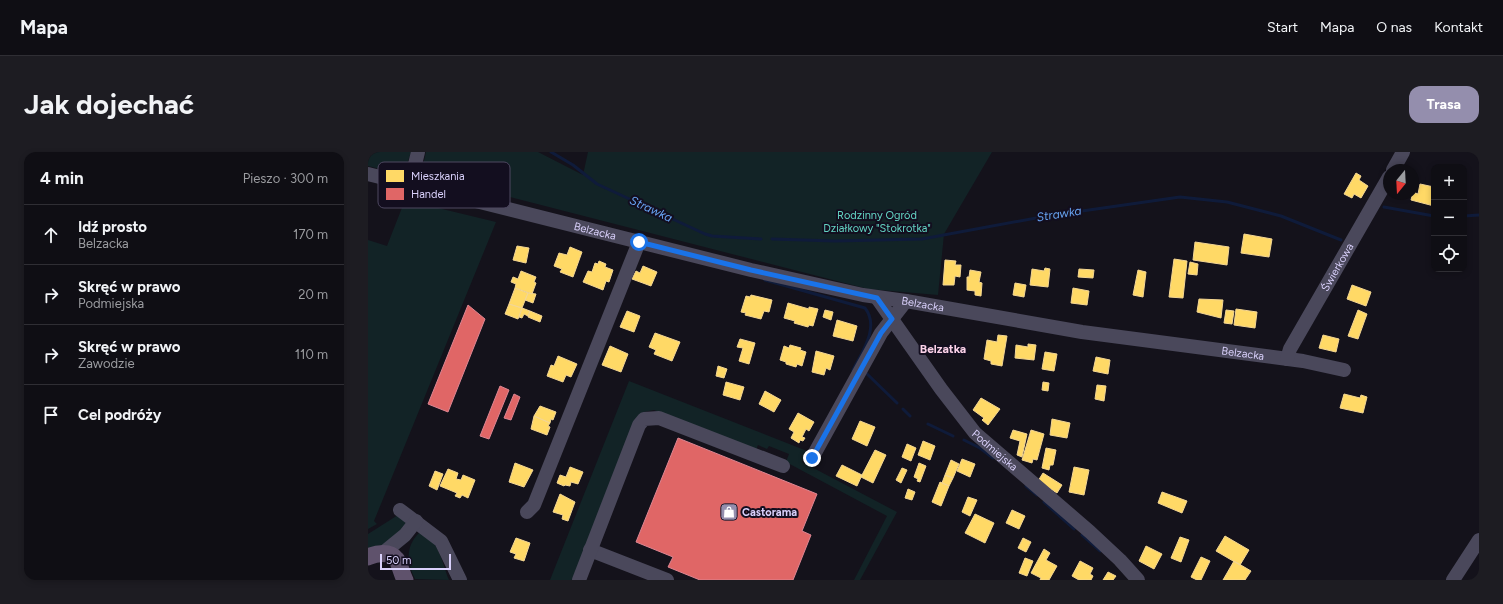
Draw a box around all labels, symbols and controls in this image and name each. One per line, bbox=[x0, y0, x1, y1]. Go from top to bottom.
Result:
text: Mapa bbox=[20, 16, 68, 39]
text: Start bbox=[1267, 19, 1298, 36]
text: Mapa bbox=[1320, 19, 1354, 36]
text: O nas bbox=[1376, 19, 1412, 36]
text: Kontakt bbox=[1434, 19, 1483, 36]
button: Trasa bbox=[1409, 86, 1479, 123]
text: Jak dojechać bbox=[24, 87, 194, 121]
legend bbox=[378, 162, 510, 208]
north arrow bbox=[1383, 164, 1419, 200]
map controls bbox=[1431, 164, 1467, 272]
button: + bbox=[1431, 164, 1467, 200]
text: 4 min bbox=[40, 168, 84, 188]
text: Mieszkania bbox=[411, 170, 465, 183]
text: Pieszo · 300 m bbox=[243, 171, 328, 186]
text: Handel bbox=[411, 188, 446, 201]
water label: Strawka bbox=[628, 193, 674, 225]
button: − bbox=[1431, 200, 1467, 236]
water label: Strawka bbox=[1036, 204, 1082, 224]
park label: Rodzinny Ogród Działkowy "Stokrotka" bbox=[823, 209, 931, 235]
text: Idź prosto bbox=[78, 218, 147, 236]
street label: Belzacka bbox=[572, 220, 617, 243]
icon: ahead bbox=[40, 224, 62, 246]
text: 170 m bbox=[293, 227, 328, 242]
route start bbox=[630, 233, 648, 251]
text: Belzacka bbox=[78, 236, 129, 251]
button: locate bbox=[1431, 236, 1467, 272]
street label: Świerkowa bbox=[1318, 241, 1357, 294]
text: Skręć w prawo bbox=[78, 278, 181, 296]
icon: right bbox=[40, 284, 62, 306]
text: 20 m bbox=[298, 287, 328, 302]
street label: Belzacka bbox=[901, 294, 945, 315]
text: Podmiejska bbox=[78, 296, 144, 311]
text: Skręć w prawo bbox=[78, 338, 181, 356]
district label: Belzatka bbox=[920, 342, 966, 356]
icon: right bbox=[40, 344, 62, 366]
street label: Belzacka bbox=[1221, 344, 1265, 363]
text: 110 m bbox=[295, 347, 328, 362]
text: Zawodzie bbox=[78, 356, 135, 371]
icon: arrive bbox=[40, 404, 62, 426]
text: Cel podróży bbox=[78, 406, 161, 424]
street label: Podmiejska bbox=[969, 427, 1020, 474]
route end bbox=[803, 449, 821, 467]
shop icon: Castorama bbox=[719, 502, 739, 522]
place label: Castorama bbox=[742, 506, 797, 519]
scale bar bbox=[380, 552, 451, 571]
text: 50 m bbox=[386, 554, 411, 567]

